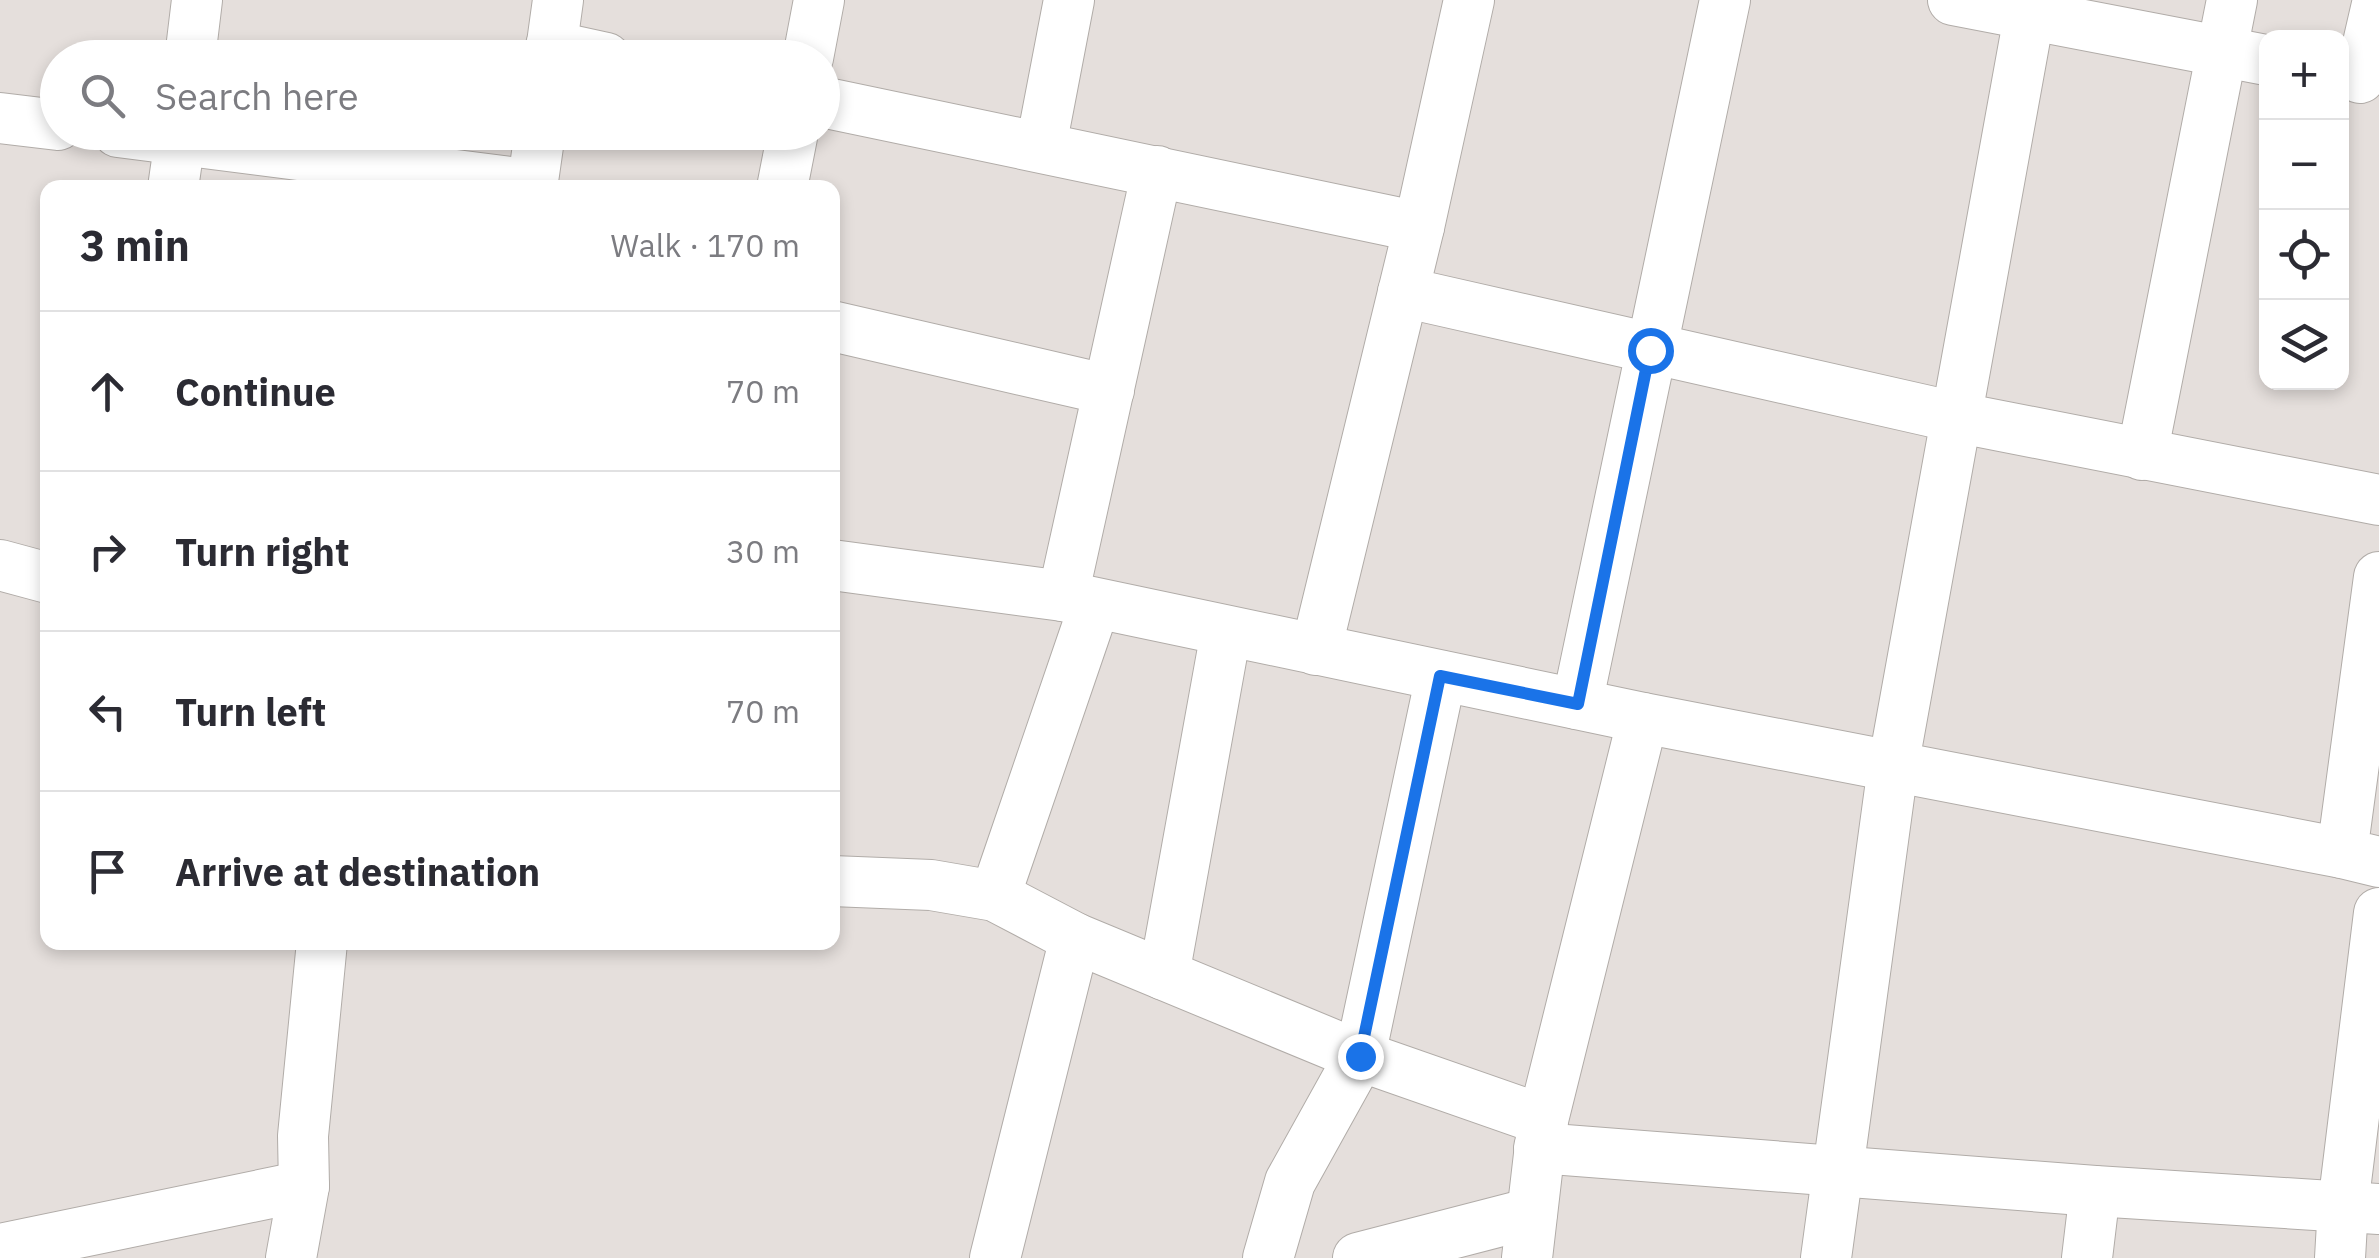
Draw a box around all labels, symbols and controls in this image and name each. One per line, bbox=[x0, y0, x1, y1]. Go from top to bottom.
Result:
map controls bbox=[2259, 30, 2349, 390]
button: + bbox=[2259, 30, 2349, 120]
search box bbox=[40, 40, 840, 150]
icon: search bbox=[75, 68, 130, 123]
text: Search here bbox=[155, 71, 359, 120]
button: − bbox=[2259, 120, 2349, 210]
button: locate bbox=[2259, 210, 2349, 300]
text: 3 min bbox=[80, 218, 190, 273]
text: Walk · 170 m bbox=[611, 224, 800, 266]
button: layers bbox=[2259, 300, 2349, 390]
route start bbox=[1628, 328, 1674, 374]
icon: ahead bbox=[80, 364, 135, 419]
text: Continue bbox=[175, 367, 336, 416]
text: 70 m bbox=[726, 370, 800, 412]
icon: right bbox=[80, 524, 135, 579]
text: Turn right bbox=[175, 527, 350, 576]
text: 30 m bbox=[726, 530, 800, 572]
icon: left bbox=[80, 684, 135, 739]
text: Turn left bbox=[175, 687, 326, 736]
text: 70 m bbox=[726, 690, 800, 732]
icon: arrive bbox=[80, 844, 135, 899]
text: Arrive at destination bbox=[175, 847, 540, 896]
route end bbox=[1338, 1034, 1384, 1080]

